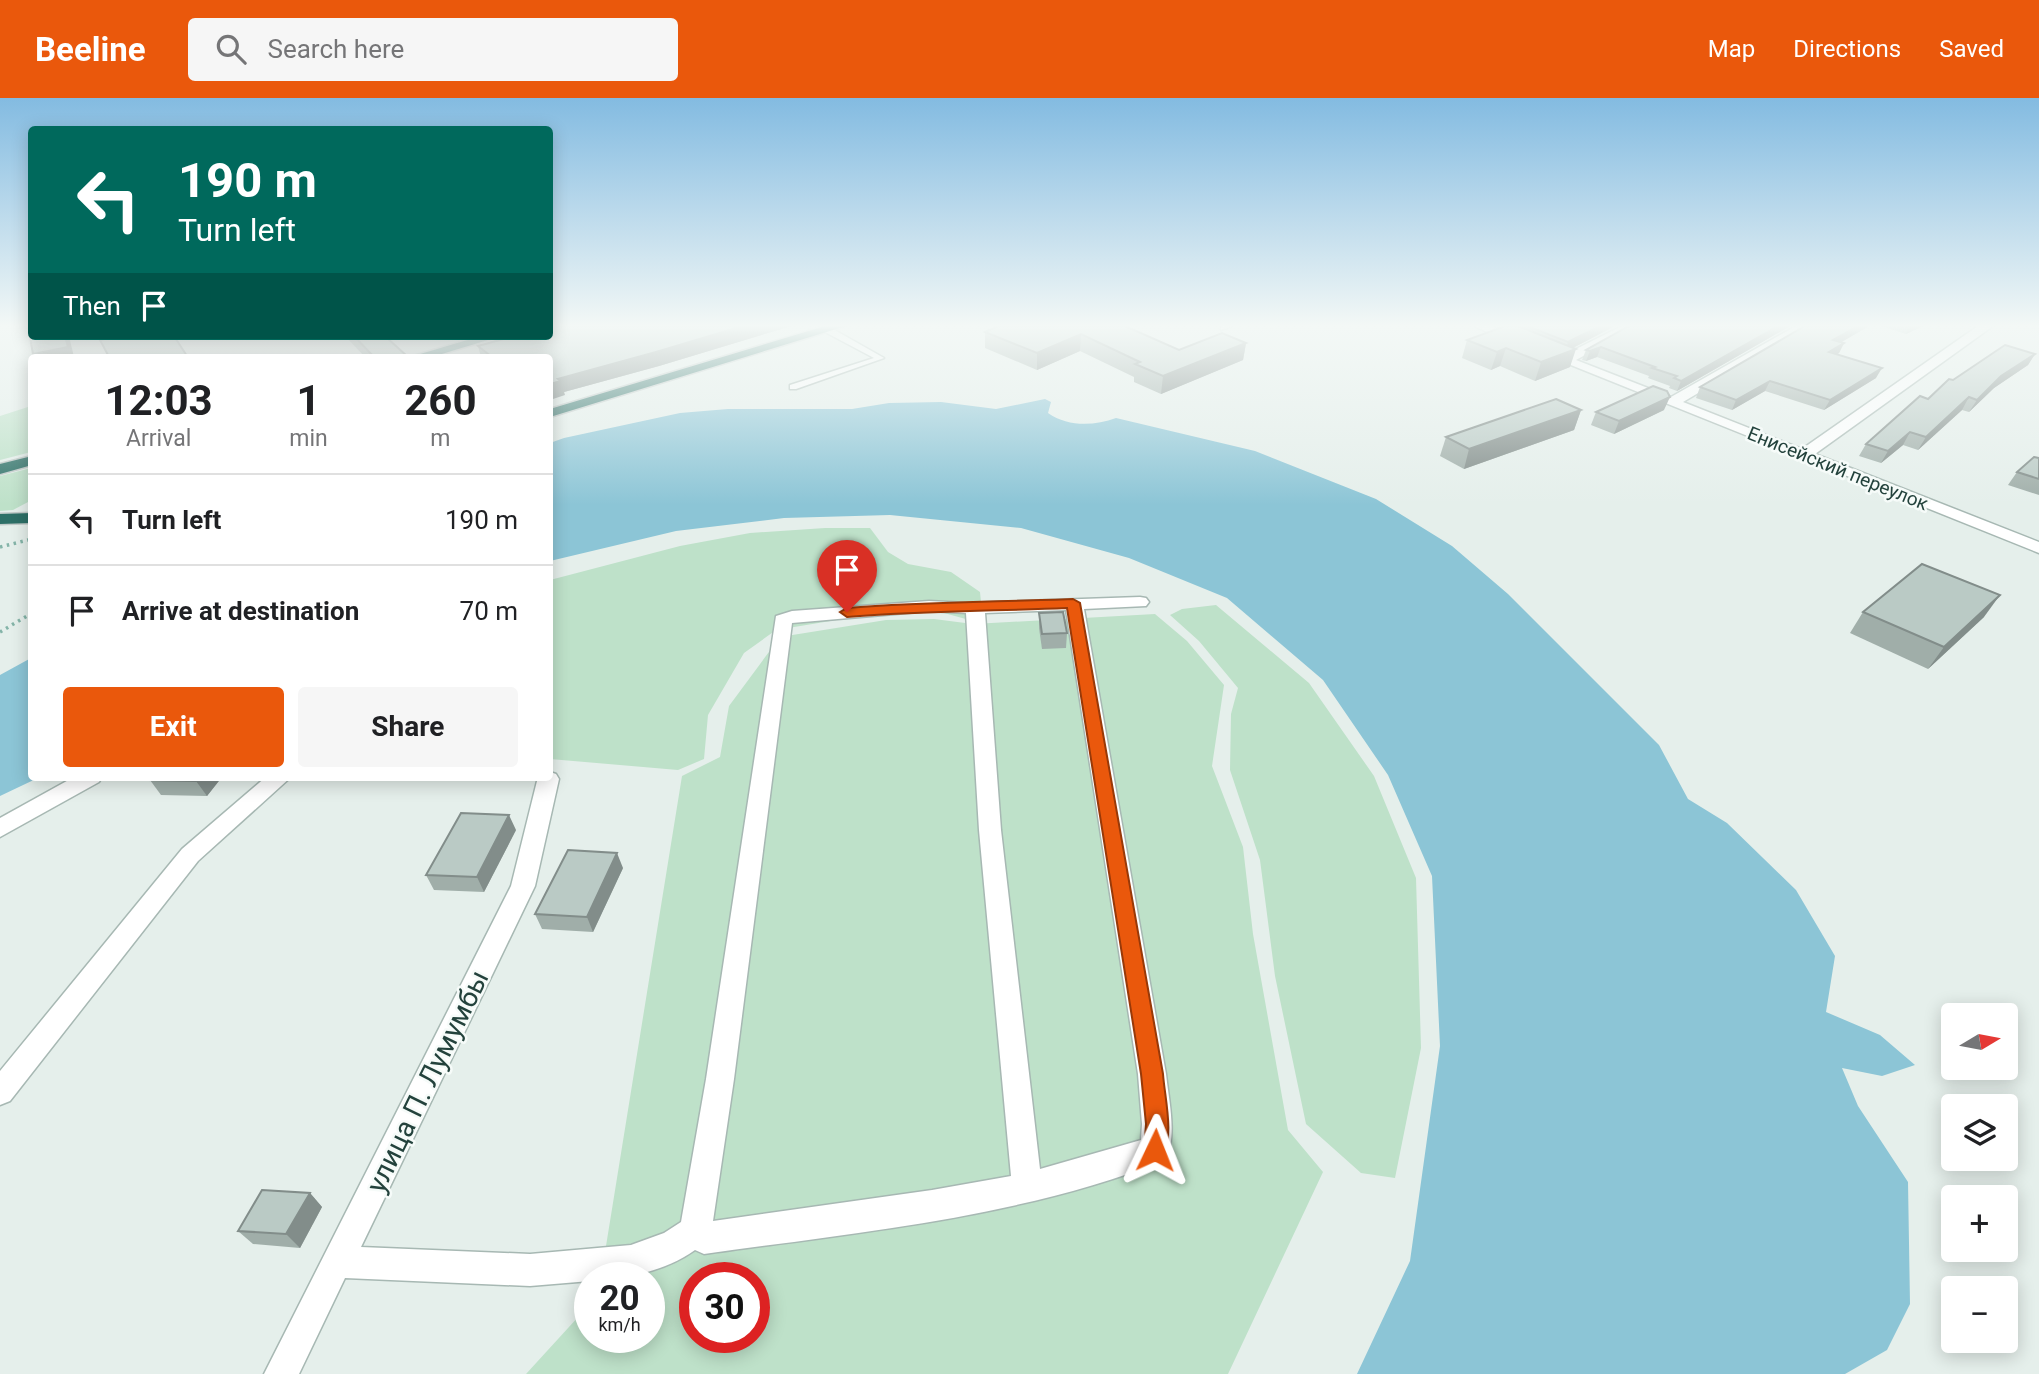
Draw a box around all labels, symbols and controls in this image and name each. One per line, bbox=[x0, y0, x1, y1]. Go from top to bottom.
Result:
search box bbox=[188, 18, 678, 81]
text: Beeline bbox=[35, 30, 146, 69]
icon: search bbox=[212, 30, 250, 68]
text: Search here bbox=[268, 34, 404, 64]
text: Map bbox=[1708, 35, 1755, 63]
text: Directions bbox=[1793, 35, 1901, 63]
text: Saved bbox=[1939, 35, 2004, 63]
text: 190 m bbox=[178, 152, 317, 209]
icon: left bbox=[63, 154, 154, 245]
text: Turn left bbox=[178, 211, 296, 249]
icon: arrive bbox=[135, 287, 173, 325]
text: Then bbox=[63, 291, 121, 321]
text: 12:03 bbox=[105, 376, 213, 425]
text: 1 bbox=[296, 376, 321, 425]
text: 260 bbox=[404, 376, 477, 425]
street label: Енисейский переулок bbox=[1744, 422, 1932, 516]
text: Arrival bbox=[126, 425, 191, 452]
text: min bbox=[289, 425, 328, 452]
text: m bbox=[430, 425, 450, 452]
icon: left bbox=[63, 501, 101, 539]
text: Turn left bbox=[122, 505, 221, 535]
text: 190 m bbox=[445, 505, 518, 535]
pin bbox=[817, 540, 877, 612]
icon: arrive bbox=[828, 551, 866, 589]
icon: arrive bbox=[63, 592, 101, 630]
text: Arrive at destination bbox=[122, 596, 359, 626]
text: 70 m bbox=[460, 596, 518, 626]
button: Exit bbox=[63, 687, 284, 767]
button: Share bbox=[298, 687, 518, 767]
street label: улица П. Лумумбы bbox=[359, 965, 496, 1198]
north arrow bbox=[1941, 1003, 2018, 1080]
map controls bbox=[1941, 1003, 2018, 1353]
button: layers bbox=[1941, 1094, 2018, 1171]
position arrow bbox=[1118, 1113, 1192, 1187]
button: + bbox=[1941, 1185, 2018, 1262]
speed limit sign: 30 bbox=[679, 1262, 770, 1353]
button: − bbox=[1941, 1276, 2018, 1353]
text: 20 bbox=[599, 1278, 640, 1319]
text: km/h bbox=[598, 1314, 641, 1335]

